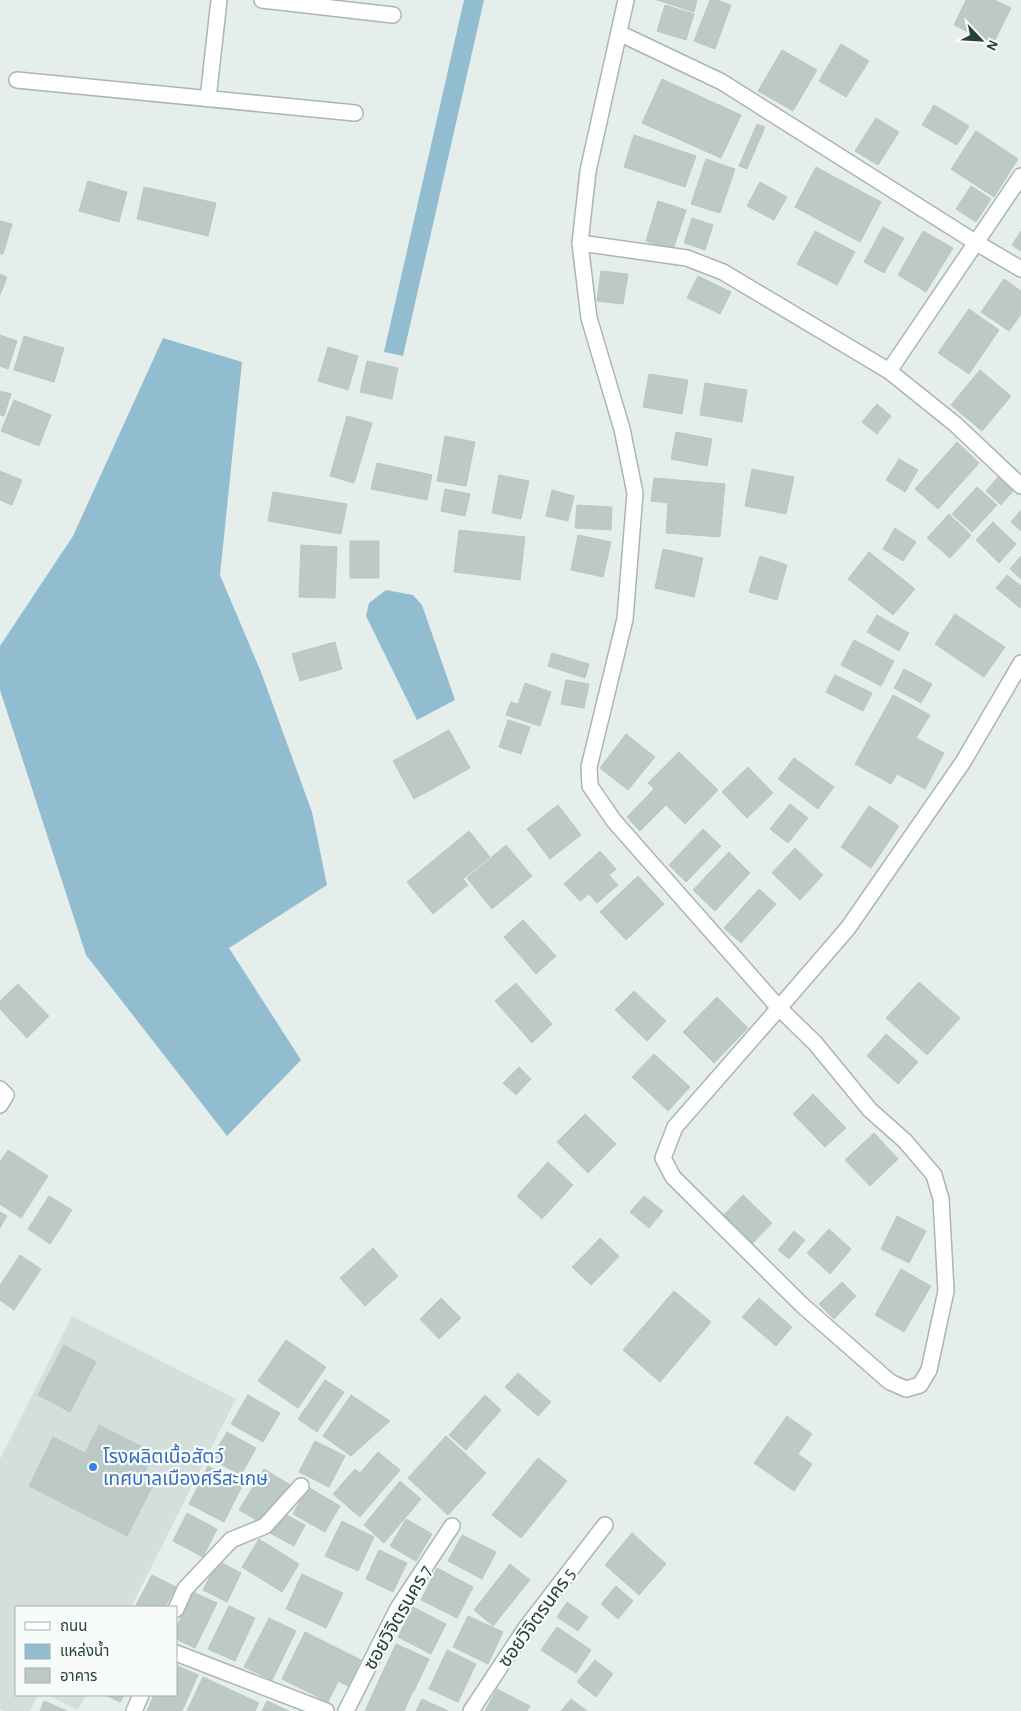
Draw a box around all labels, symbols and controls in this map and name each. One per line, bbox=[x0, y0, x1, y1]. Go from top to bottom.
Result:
north arrow bbox=[956, 15, 1006, 65]
text: N bbox=[983, 38, 1000, 52]
place label: โรงผลิตเนื้อสัตว์ เทศบาลเมืองศรีสะเกษ bbox=[103, 1443, 268, 1489]
marker: โรงผลิตเนื้อสัตว์ เทศบาลเมืองศรีสะเกษ bbox=[87, 1461, 99, 1473]
street label: ซอยวิจิตรนคร 7 bbox=[361, 1562, 436, 1673]
street label: ซอยวิจิตรนคร 5 bbox=[495, 1565, 579, 1671]
legend bbox=[15, 1606, 178, 1696]
text: ถนน bbox=[60, 1619, 87, 1634]
text: แหล่งน้ำ bbox=[60, 1640, 109, 1659]
text: อาคาร bbox=[60, 1669, 97, 1684]

